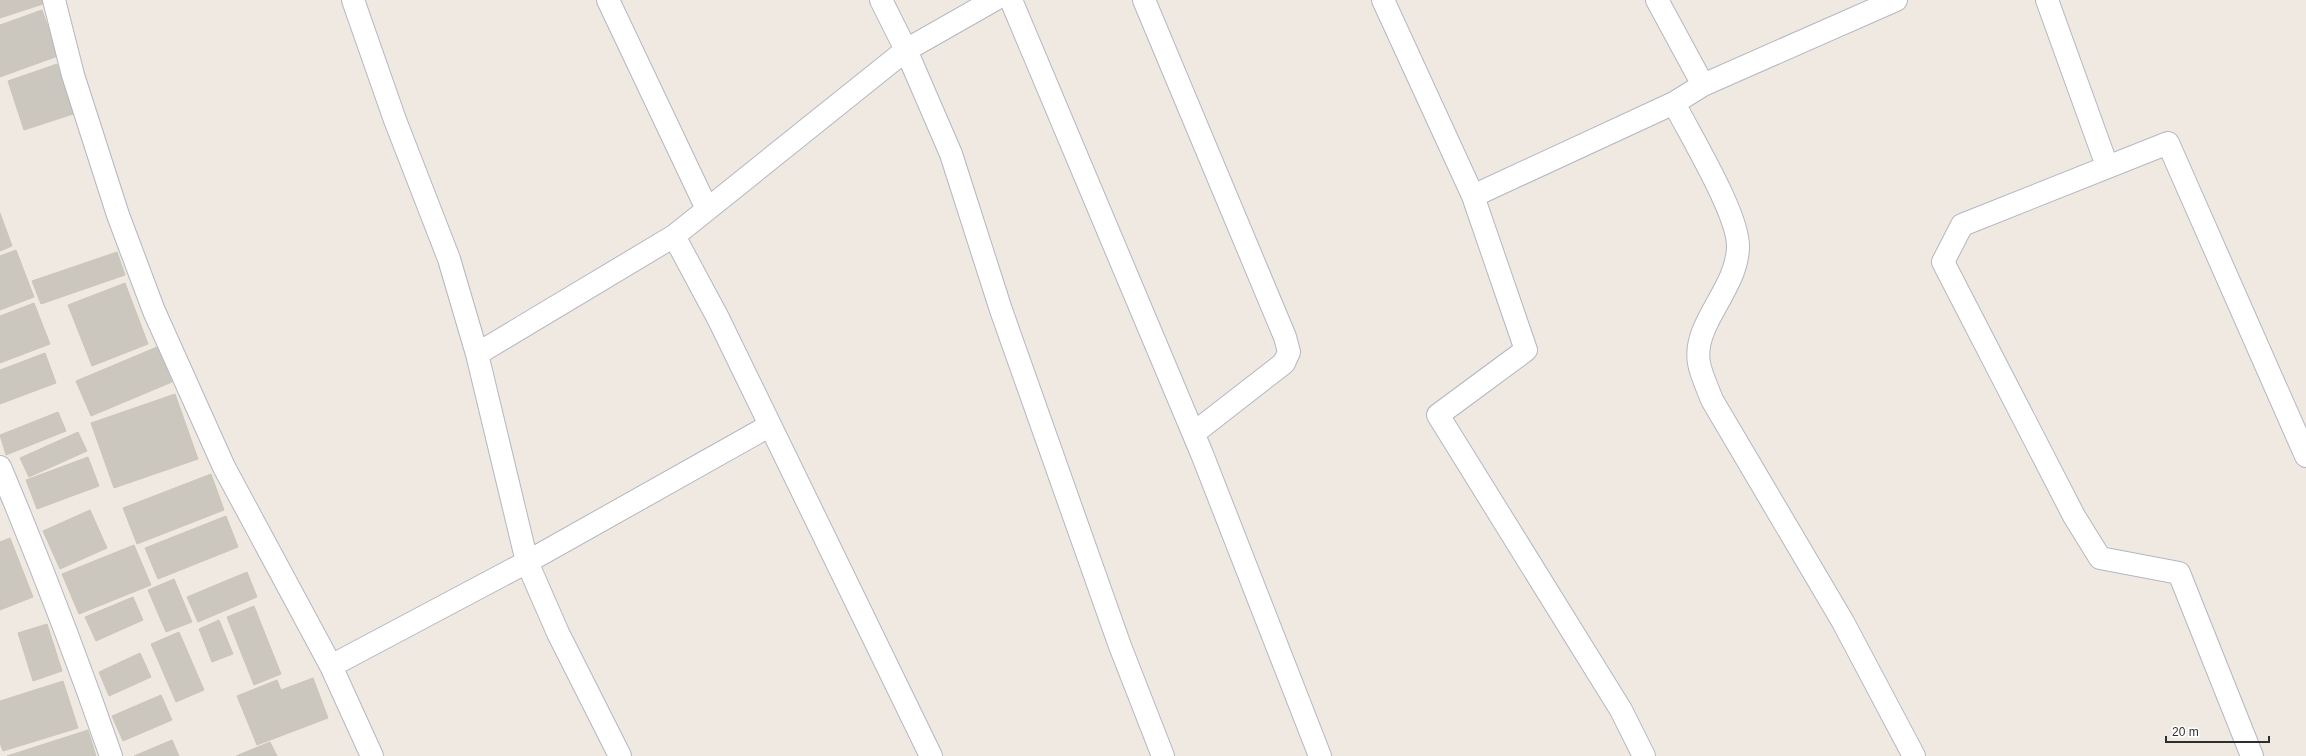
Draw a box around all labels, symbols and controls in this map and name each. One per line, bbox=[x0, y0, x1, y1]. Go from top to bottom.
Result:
scale bar bbox=[2166, 718, 2269, 744]
text: 20 m bbox=[2172, 725, 2199, 739]

